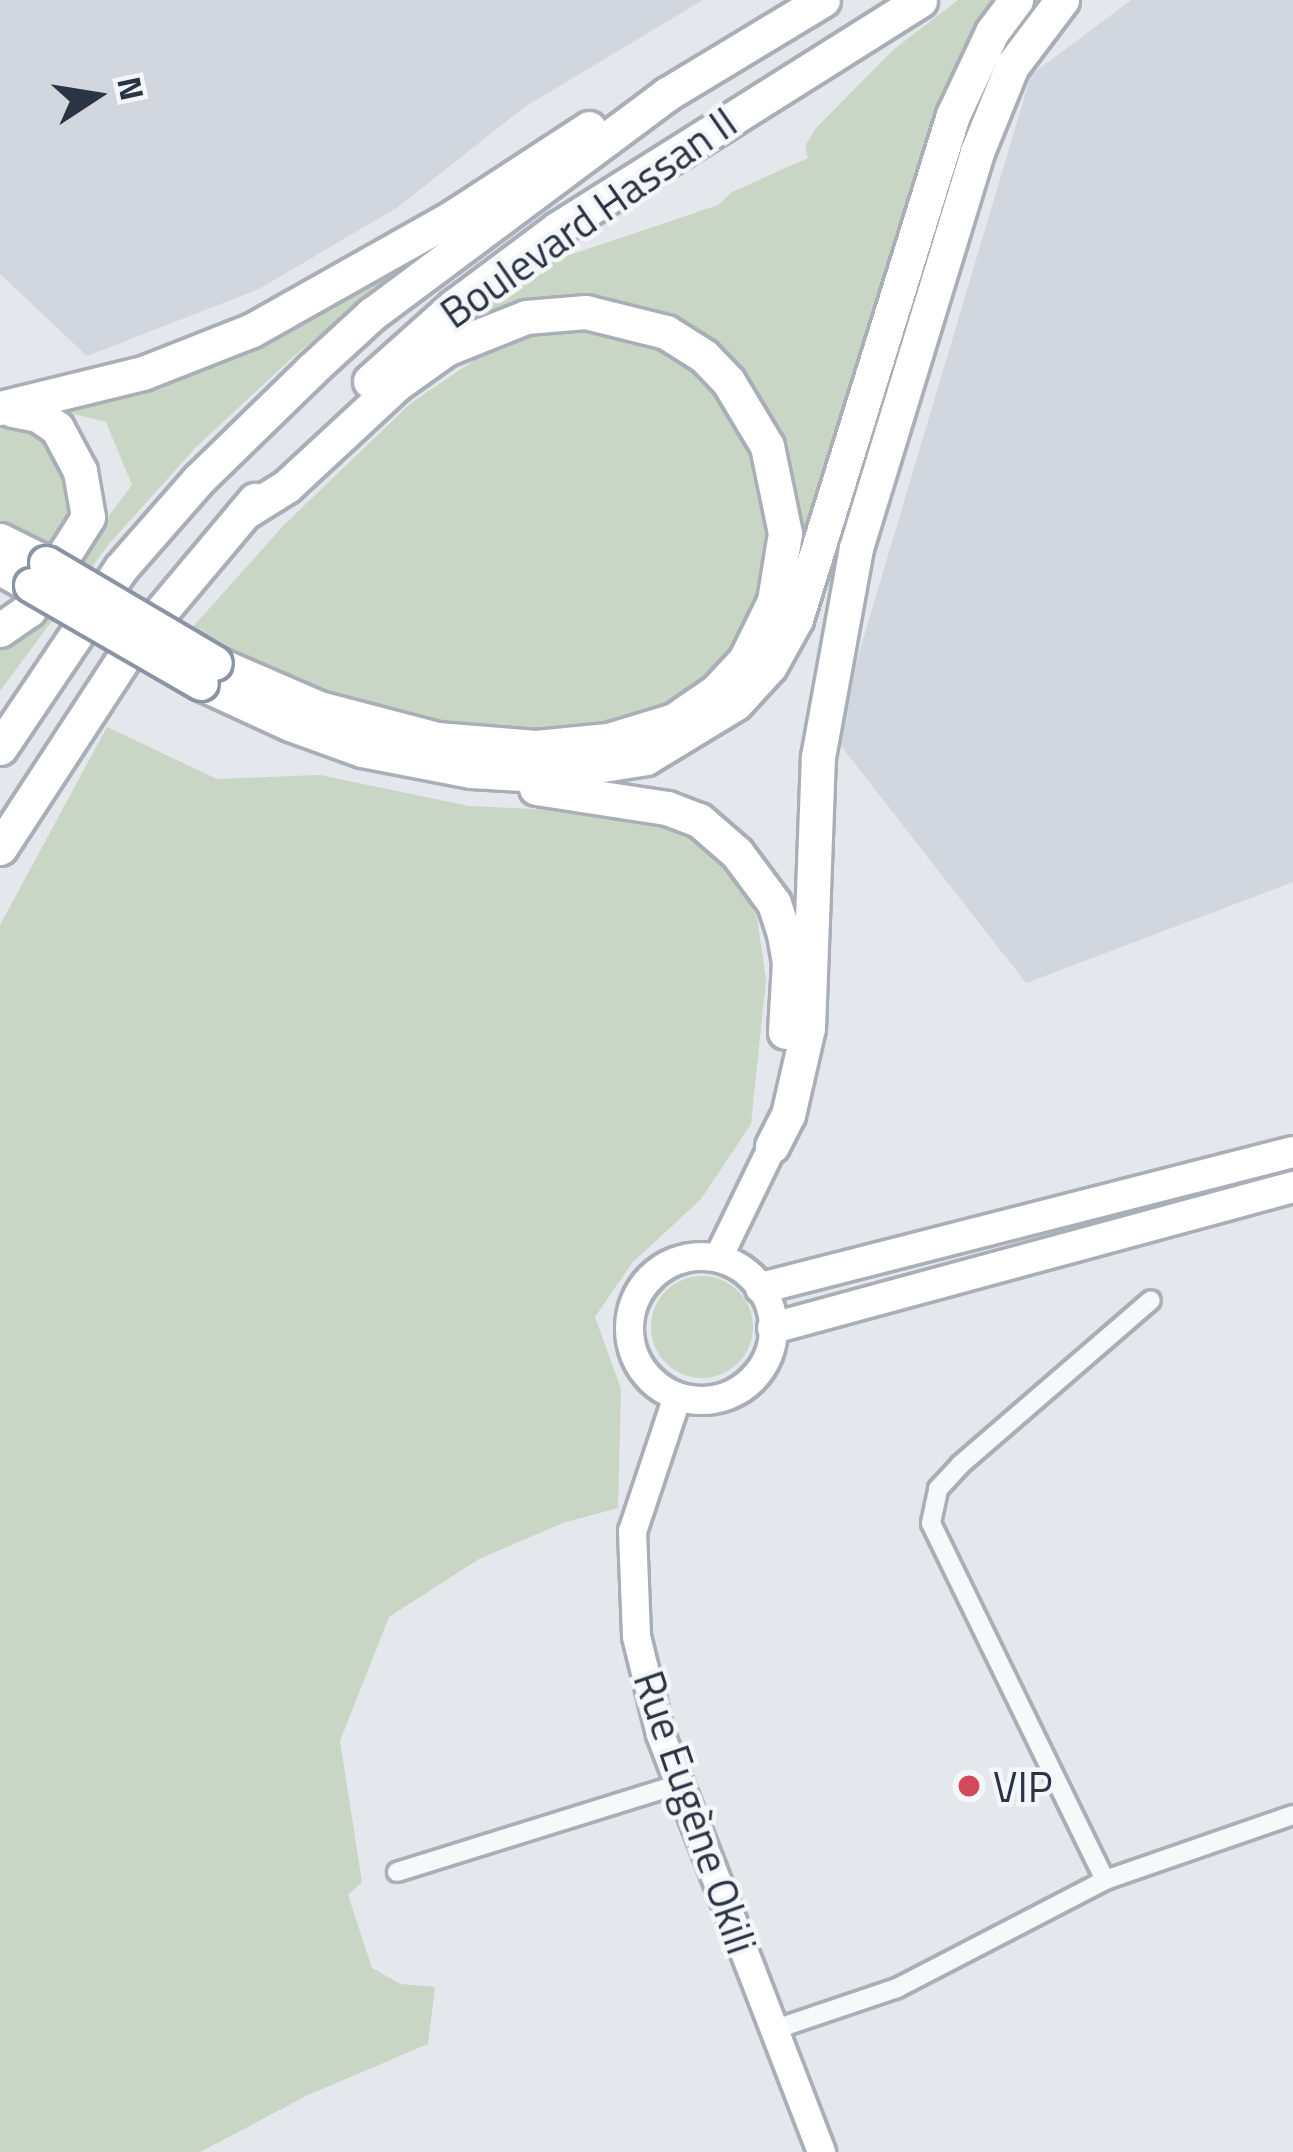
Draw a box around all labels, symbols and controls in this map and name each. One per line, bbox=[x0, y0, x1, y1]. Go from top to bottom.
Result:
north arrow bbox=[36, 36, 156, 156]
text: N bbox=[104, 72, 158, 105]
street label: Boulevard Hassan II bbox=[431, 96, 745, 338]
street label: Rue Eugène Okili bbox=[624, 1664, 768, 1960]
place label: VIP bbox=[993, 1761, 1053, 1811]
marker: VIP bbox=[956, 1773, 982, 1799]

